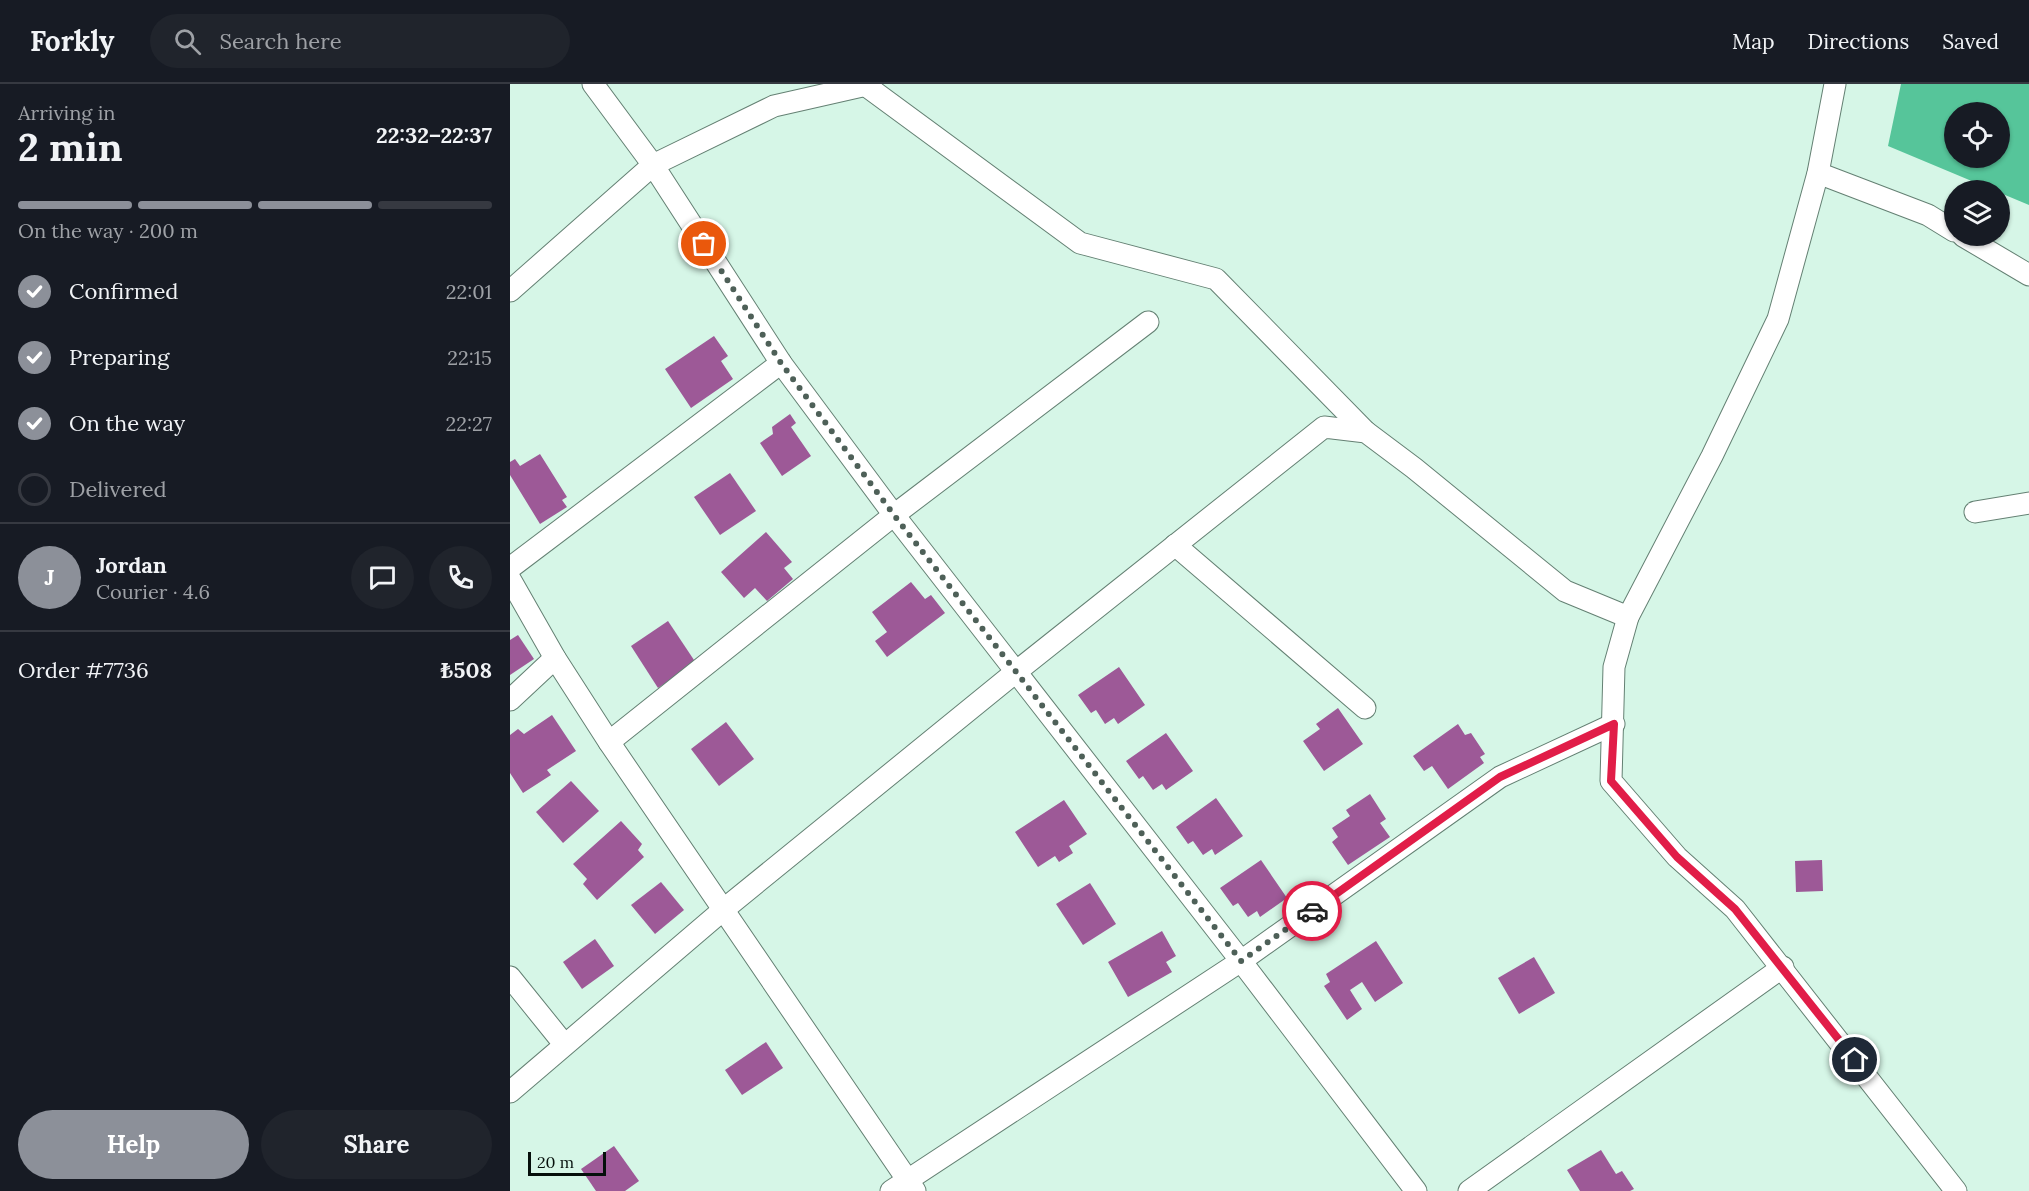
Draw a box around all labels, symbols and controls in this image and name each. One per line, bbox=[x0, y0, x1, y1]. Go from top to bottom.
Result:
search box bbox=[150, 14, 570, 68]
text: Forkly bbox=[30, 23, 114, 59]
icon: search bbox=[171, 25, 204, 58]
text: Search here bbox=[219, 27, 342, 55]
text: Map bbox=[1732, 28, 1775, 55]
text: Directions bbox=[1808, 28, 1909, 55]
text: Saved bbox=[1942, 28, 1999, 55]
text: Arriving in bbox=[18, 100, 115, 125]
map controls bbox=[1944, 102, 2010, 246]
button: locate bbox=[1944, 102, 2010, 168]
text: 22:32–22:37 bbox=[376, 121, 492, 149]
text: 2 min bbox=[18, 122, 123, 172]
button: layers bbox=[1944, 180, 2010, 246]
text: On the way · 200 m bbox=[18, 218, 198, 243]
pin bbox=[678, 218, 729, 269]
icon: bag bbox=[687, 227, 720, 260]
icon: check bbox=[18, 275, 51, 308]
text: Confirmed bbox=[69, 277, 178, 305]
text: 22:01 bbox=[446, 279, 492, 304]
icon: check bbox=[18, 341, 51, 374]
text: Preparing bbox=[69, 343, 169, 371]
text: 22:15 bbox=[447, 345, 492, 370]
icon: check bbox=[18, 407, 51, 440]
text: On the way bbox=[69, 409, 185, 437]
text: 22:27 bbox=[446, 411, 492, 436]
text: Delivered bbox=[69, 475, 167, 503]
button: chat bbox=[351, 546, 414, 609]
button: phone bbox=[429, 546, 492, 609]
text: Jordan bbox=[96, 551, 167, 579]
text: J bbox=[45, 563, 54, 591]
text: Courier · 4.6 bbox=[96, 579, 210, 604]
text: Order #7736 bbox=[18, 656, 149, 684]
text: ₺508 bbox=[441, 656, 492, 684]
courier bbox=[1282, 881, 1342, 941]
icon: car bbox=[1296, 895, 1329, 928]
pin bbox=[1829, 1034, 1880, 1085]
icon: home bbox=[1838, 1043, 1871, 1076]
button: Help bbox=[18, 1110, 249, 1179]
button: Share bbox=[261, 1110, 492, 1179]
scale bar bbox=[528, 1149, 606, 1176]
text: 20 m bbox=[537, 1152, 574, 1172]

